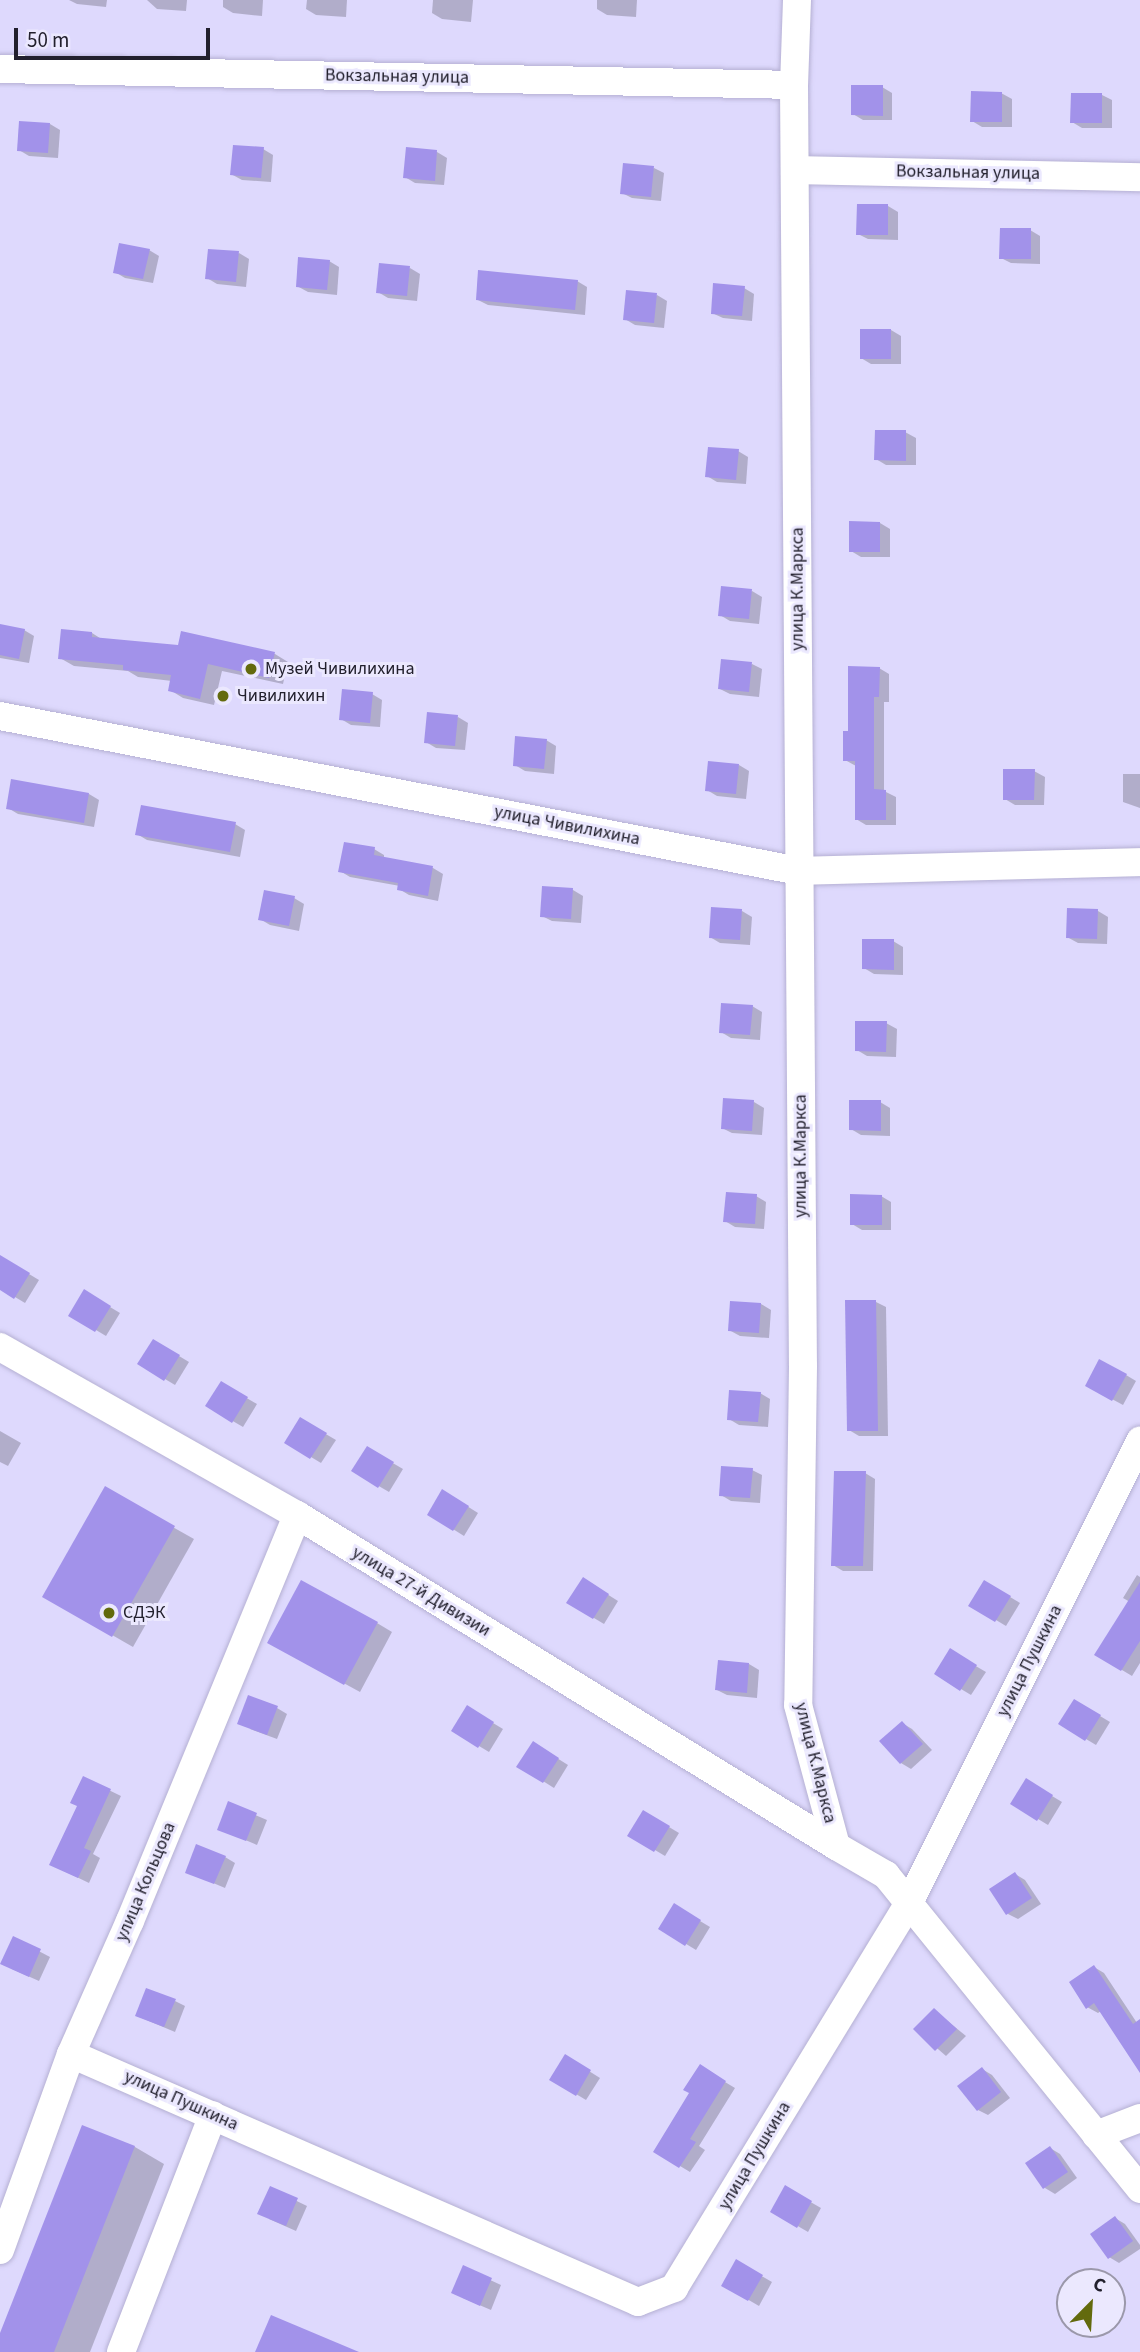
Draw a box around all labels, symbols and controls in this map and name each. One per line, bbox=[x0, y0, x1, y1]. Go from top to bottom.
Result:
scale bar bbox=[18, 14, 214, 58]
text: 50 m bbox=[27, 25, 69, 55]
street label: Вокзальная улица bbox=[325, 65, 469, 89]
street label: Вокзальная улица bbox=[896, 161, 1040, 185]
street label: улица К.Маркса bbox=[787, 527, 809, 651]
place label: Музей Чивилихина bbox=[265, 658, 415, 680]
marker: Музей Чивилихина bbox=[243, 661, 259, 677]
place label: Чивилихин bbox=[237, 685, 325, 707]
marker: Чивилихин bbox=[215, 688, 231, 704]
street label: улица Чивилихина bbox=[492, 801, 642, 851]
street label: улица К.Маркса bbox=[790, 1094, 812, 1218]
street label: улица 27-й Дивизии bbox=[348, 1542, 494, 1642]
place label: СДЭК bbox=[123, 1602, 165, 1624]
street label: улица Пушкина bbox=[993, 1602, 1067, 1720]
marker: СДЭК bbox=[101, 1605, 117, 1621]
street label: улица К.Маркса bbox=[790, 1700, 840, 1826]
street label: улица Кольцова bbox=[111, 1819, 181, 1945]
street label: улица Пушкина bbox=[121, 2066, 241, 2136]
street label: улица Пушкина bbox=[714, 2098, 796, 2214]
north arrow bbox=[1056, 2268, 1126, 2338]
text: С bbox=[1088, 2271, 1109, 2300]

